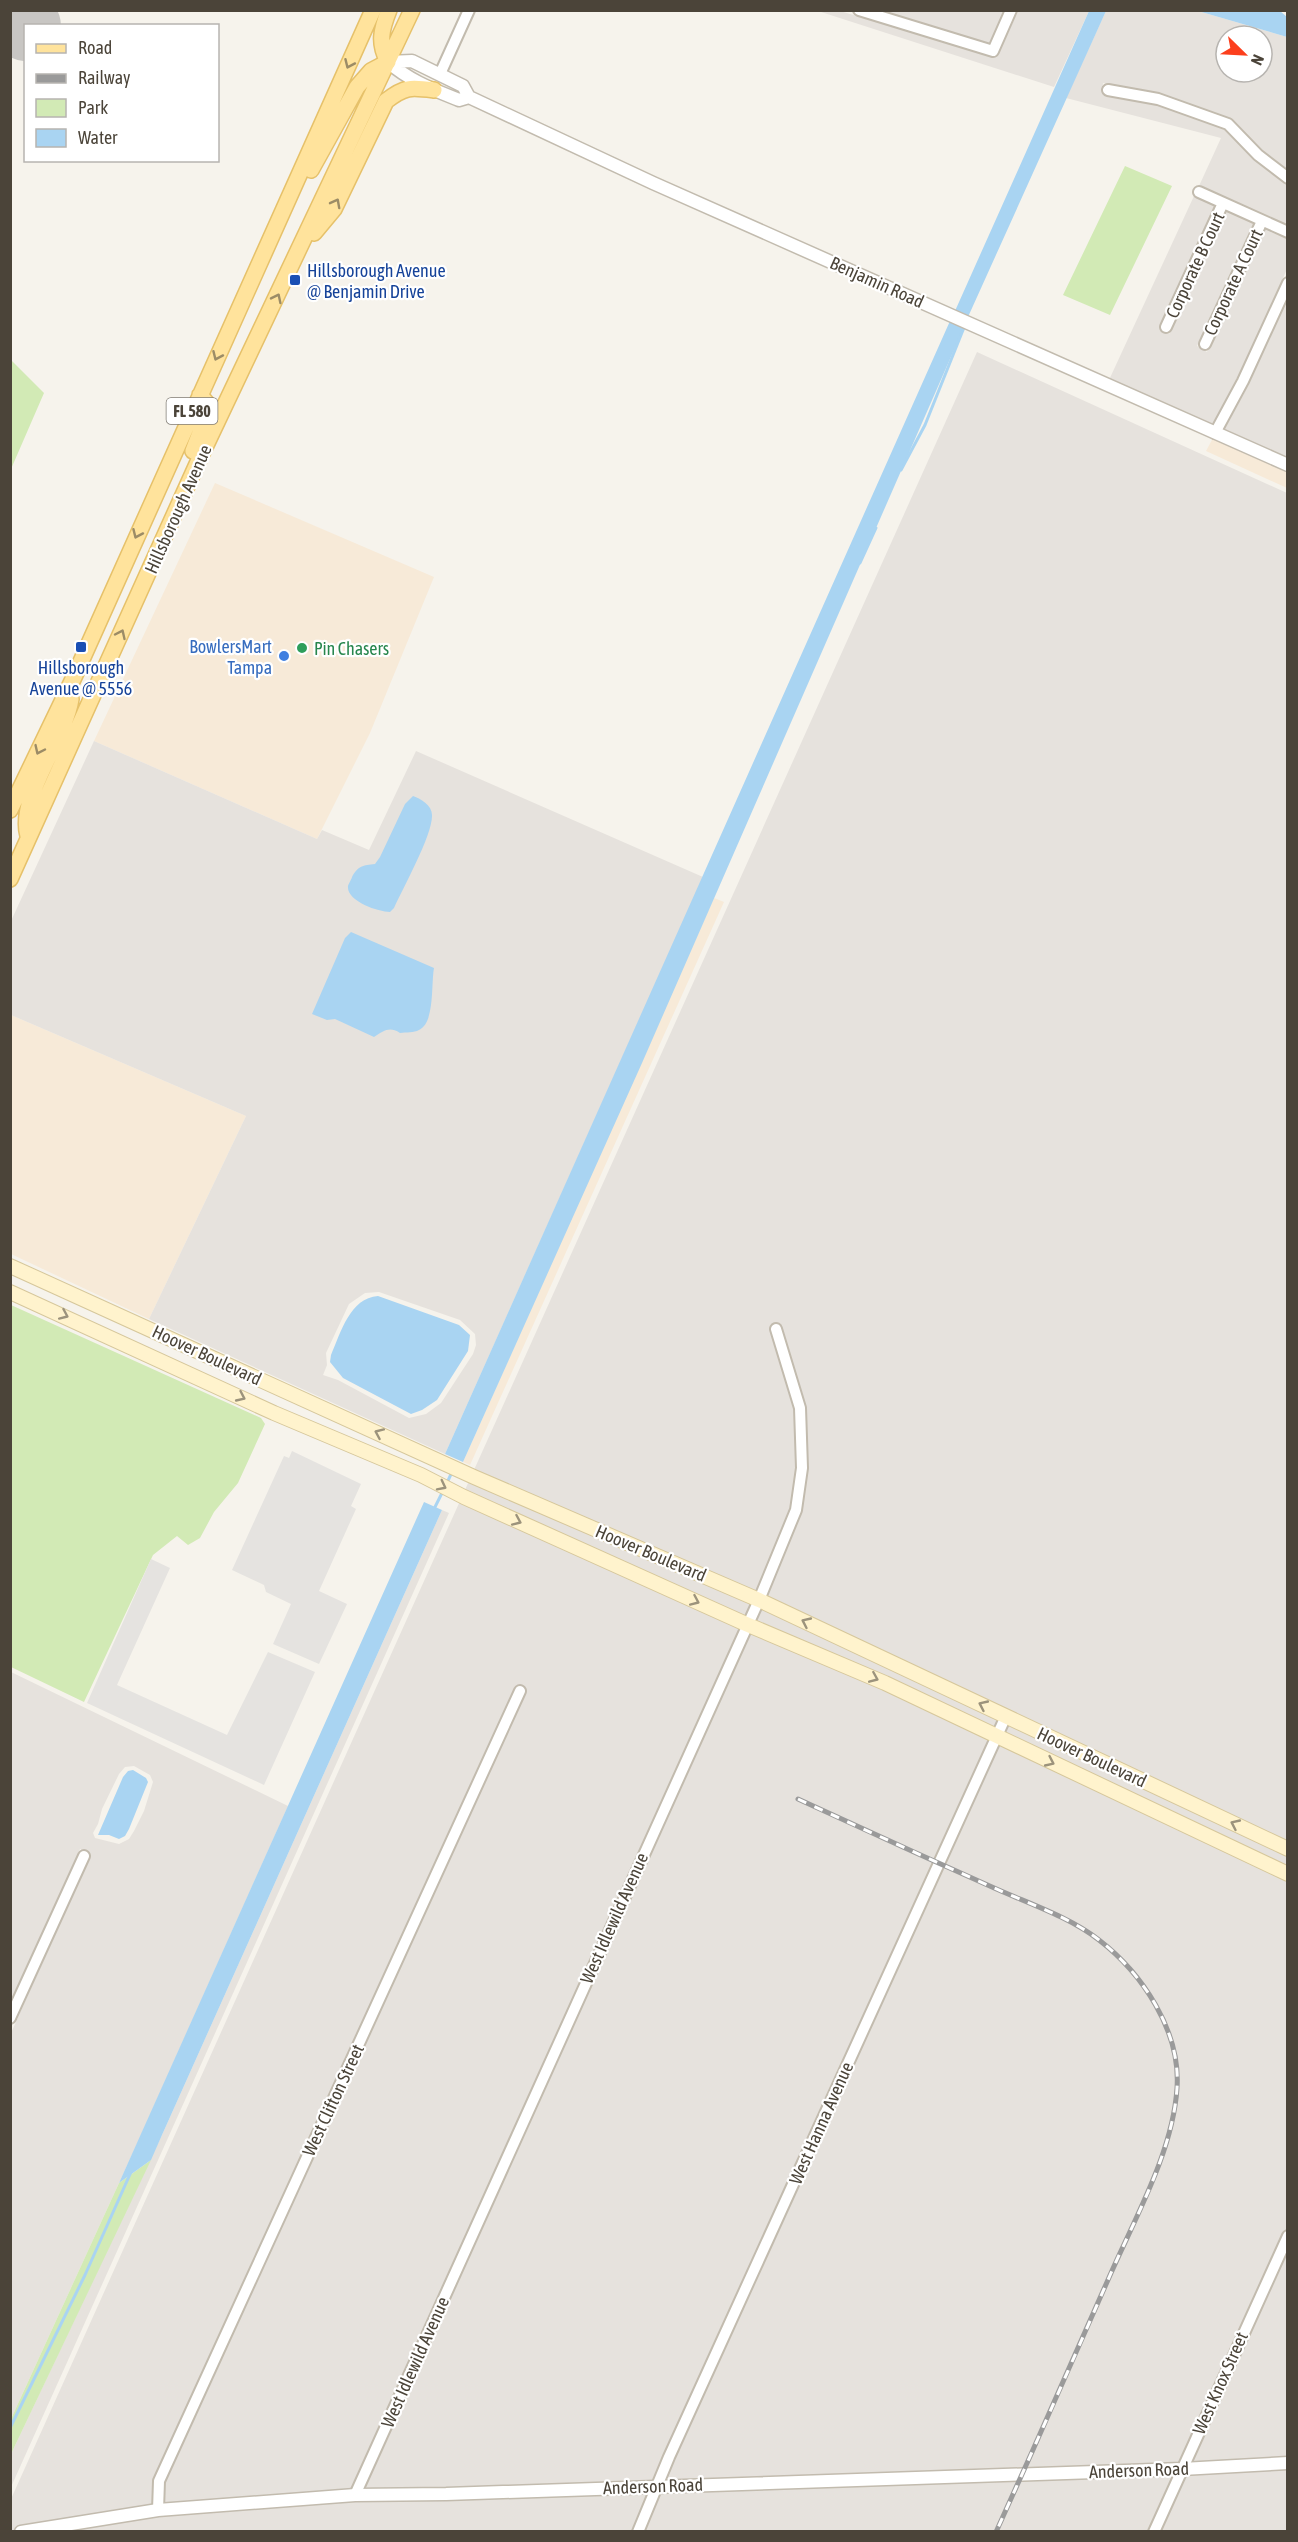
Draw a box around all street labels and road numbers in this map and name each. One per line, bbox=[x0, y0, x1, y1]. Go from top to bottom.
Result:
street label: Corporate B Court bbox=[1161, 209, 1229, 321]
street label: Corporate A Court bbox=[1199, 226, 1267, 338]
street label: Benjamin Road bbox=[827, 252, 927, 312]
road number: FL 580 bbox=[166, 398, 218, 424]
street label: Hillsborough Avenue bbox=[140, 441, 216, 577]
street label: Hoover Boulevard bbox=[149, 1321, 265, 1389]
street label: Hoover Boulevard bbox=[593, 1520, 709, 1586]
street label: Hoover Boulevard bbox=[1034, 1723, 1150, 1791]
street label: West Idlewild Avenue bbox=[576, 1849, 652, 1987]
street label: West Clifton Street bbox=[298, 2041, 368, 2159]
street label: West Hanna Avenue bbox=[785, 2059, 857, 2187]
street label: West Idlewild Avenue bbox=[377, 2293, 453, 2431]
street label: West Knox Street bbox=[1188, 2329, 1252, 2437]
street label: Anderson Road bbox=[1089, 2458, 1189, 2482]
street label: Anderson Road bbox=[603, 2474, 703, 2498]

